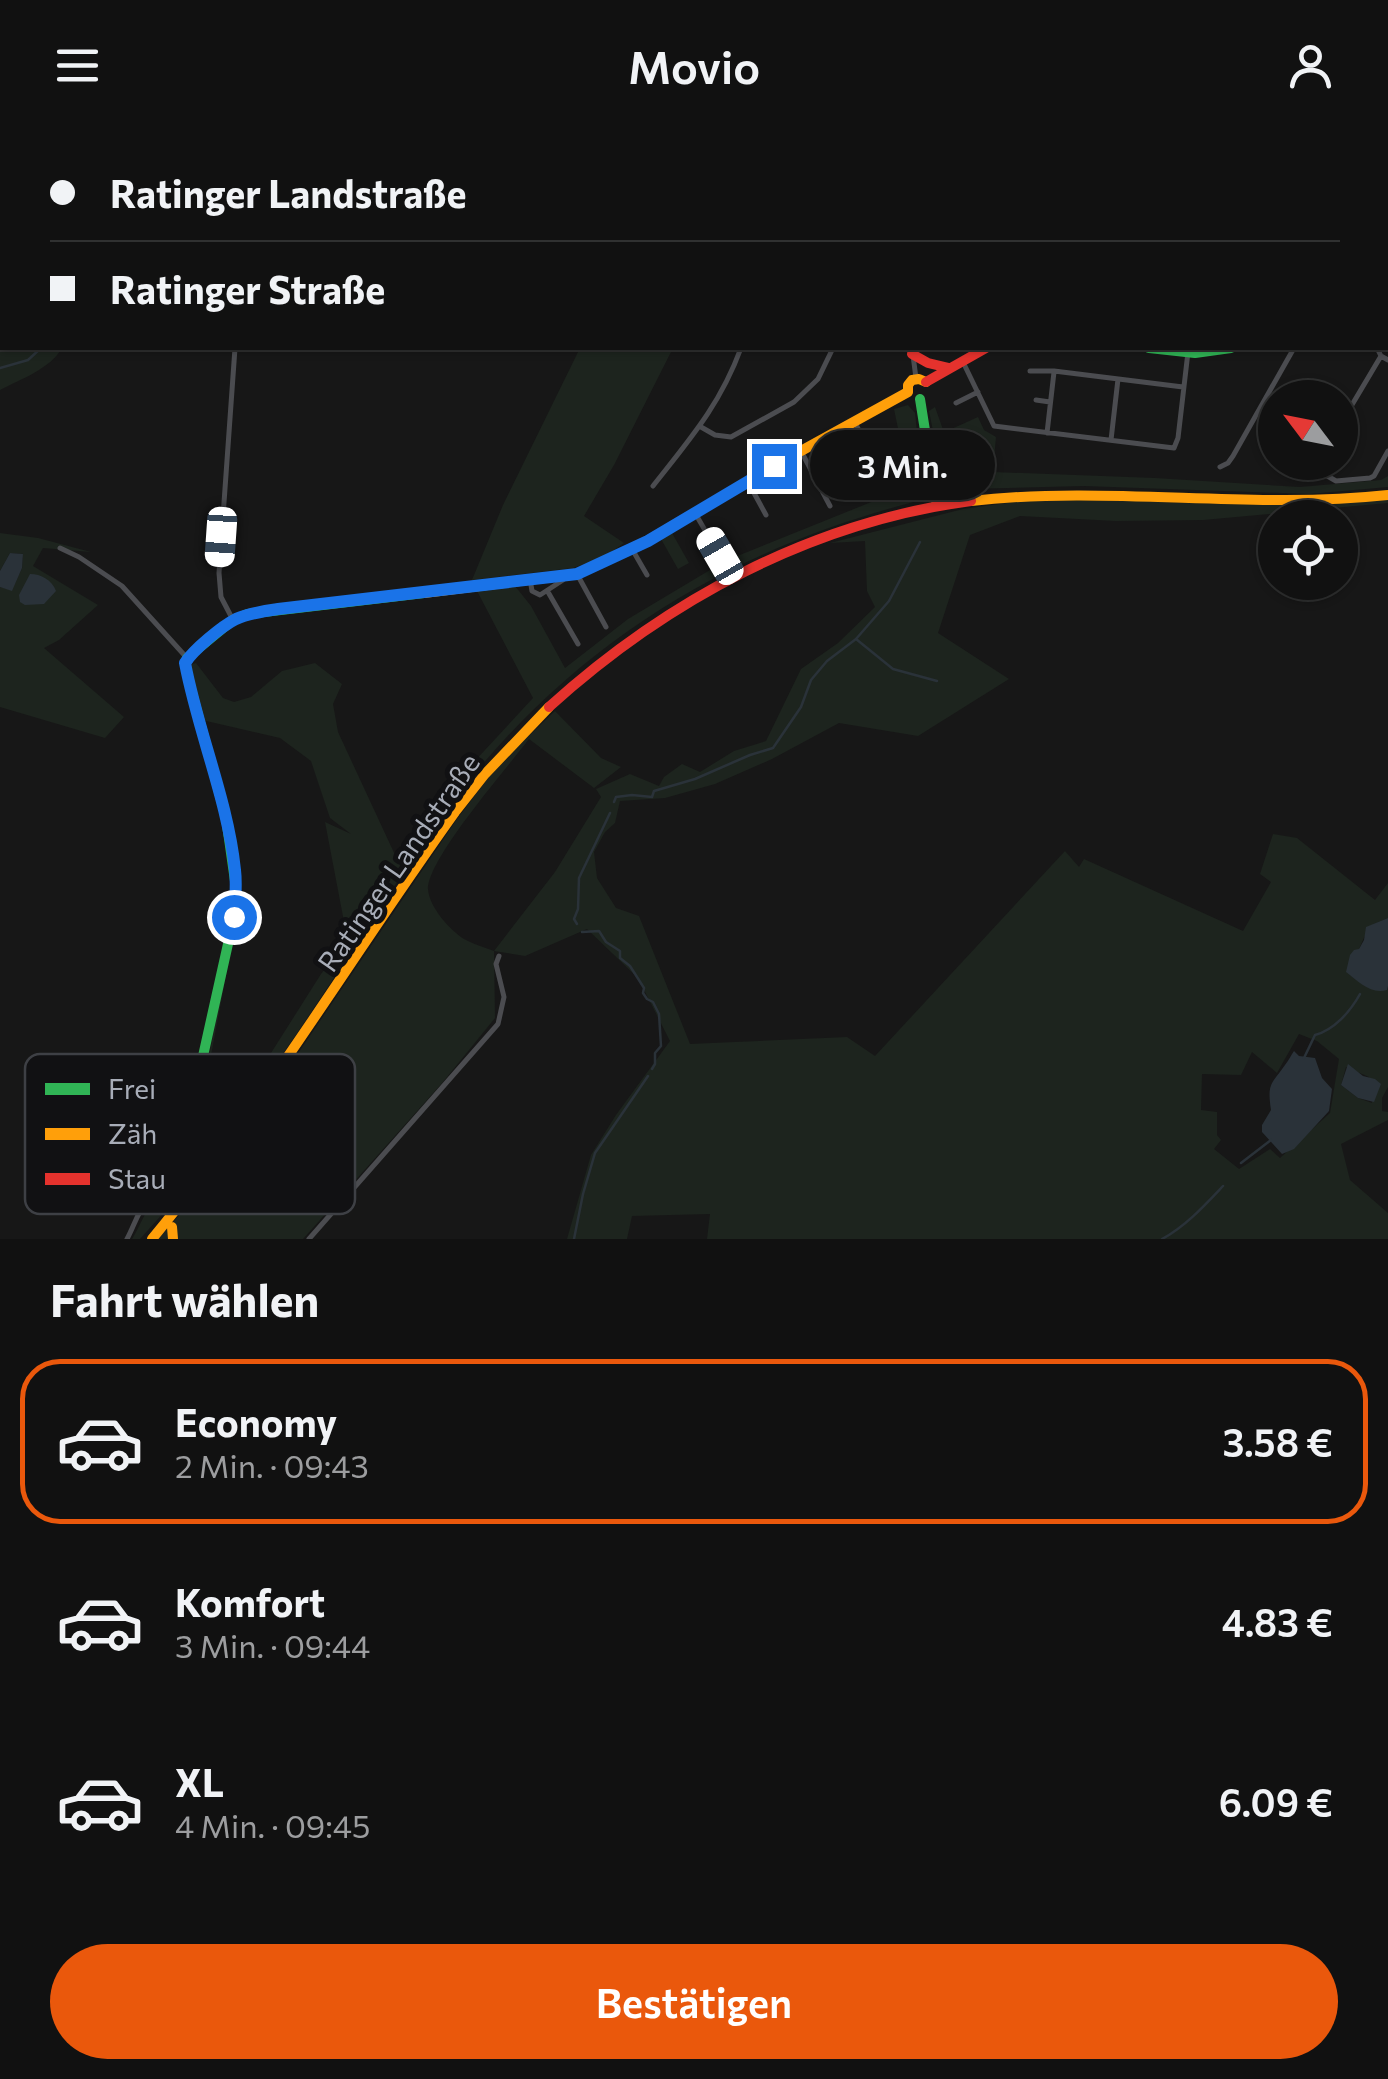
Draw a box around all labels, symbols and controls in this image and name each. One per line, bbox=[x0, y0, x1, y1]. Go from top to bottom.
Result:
icon: menu bbox=[50, 38, 105, 93]
text: Movio bbox=[628, 38, 760, 93]
icon: person bbox=[1283, 38, 1338, 93]
text: Ratinger Landstraße bbox=[110, 169, 467, 216]
text: Ratinger Straße bbox=[110, 265, 385, 312]
north arrow bbox=[1258, 380, 1358, 480]
map controls bbox=[1258, 380, 1358, 600]
callout: 3 Min. bbox=[809, 431, 994, 501]
route end bbox=[752, 444, 797, 489]
text: 3 Min. bbox=[857, 445, 948, 485]
button: locate bbox=[1258, 500, 1358, 600]
car bbox=[204, 506, 238, 568]
car bbox=[692, 523, 748, 589]
street label: Ratinger Landstraße bbox=[310, 746, 486, 978]
route start bbox=[212, 895, 257, 940]
legend bbox=[25, 1054, 355, 1214]
text: Frei bbox=[108, 1071, 156, 1105]
text: Zäh bbox=[108, 1116, 157, 1150]
text: Stau bbox=[108, 1161, 166, 1195]
text: Fahrt wählen bbox=[50, 1271, 319, 1326]
icon: car bbox=[55, 1397, 145, 1487]
text: Economy bbox=[175, 1398, 337, 1445]
text: 3.58 € bbox=[1223, 1418, 1333, 1465]
text: 2 Min. · 09:43 bbox=[175, 1445, 369, 1485]
icon: car bbox=[55, 1577, 145, 1667]
text: Komfort bbox=[175, 1578, 325, 1625]
text: 4.83 € bbox=[1222, 1598, 1333, 1645]
text: 3 Min. · 09:44 bbox=[175, 1625, 370, 1665]
icon: car bbox=[55, 1757, 145, 1847]
text: XL bbox=[175, 1758, 224, 1805]
text: 6.09 € bbox=[1219, 1778, 1333, 1825]
text: 4 Min. · 09:45 bbox=[175, 1805, 370, 1845]
button: Bestätigen bbox=[50, 1944, 1338, 2059]

